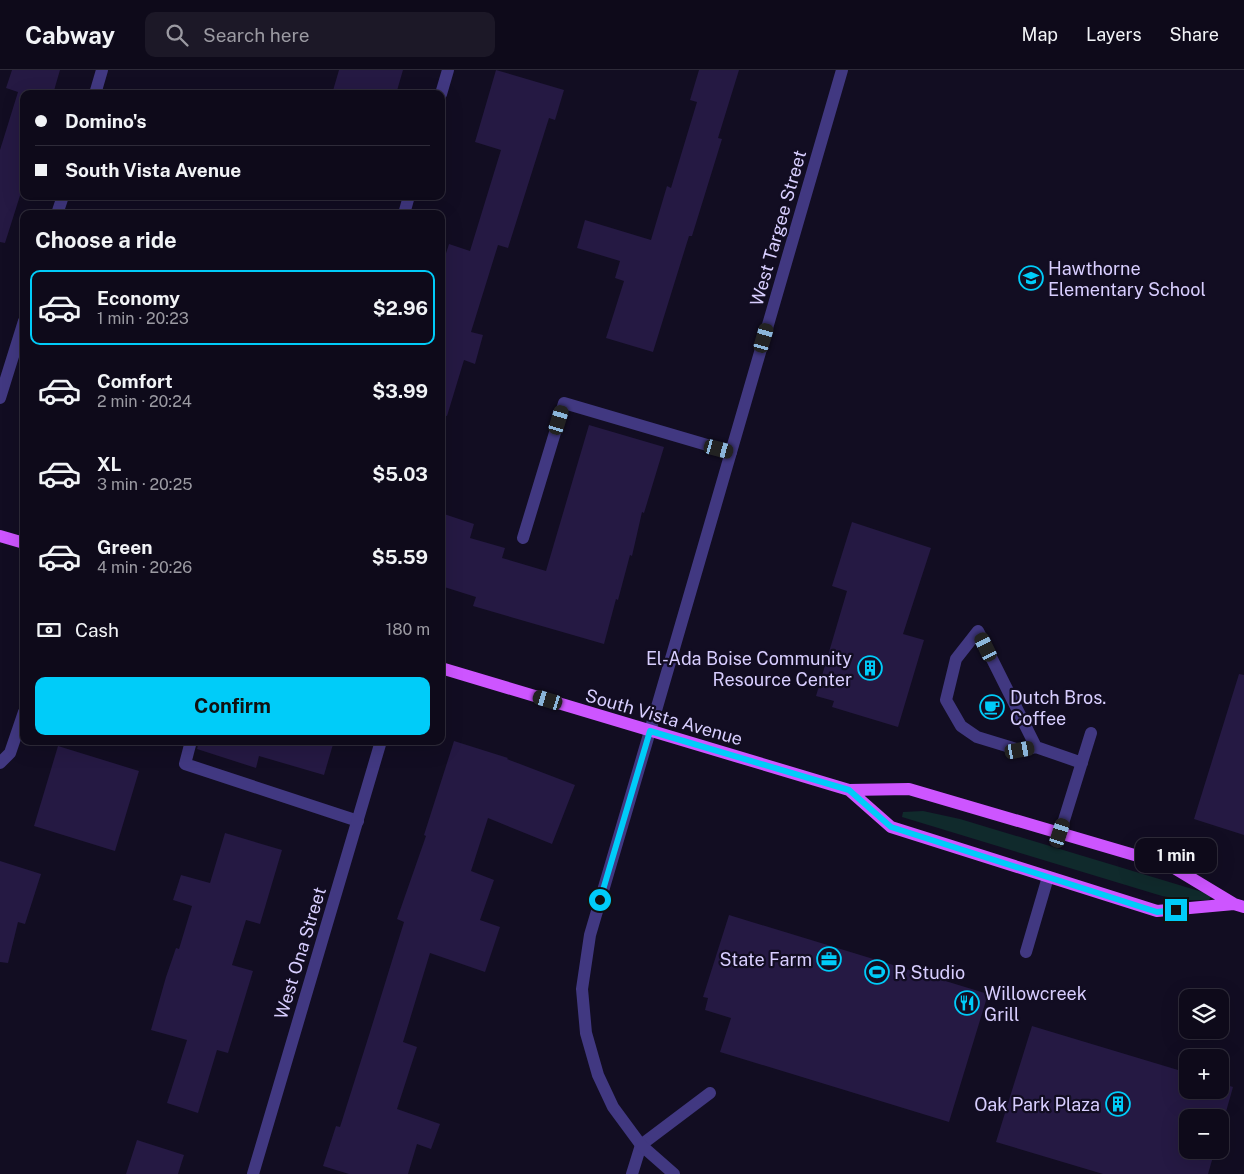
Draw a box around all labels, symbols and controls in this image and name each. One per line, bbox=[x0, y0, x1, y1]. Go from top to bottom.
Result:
search box bbox=[145, 12, 495, 57]
text: Cabway bbox=[25, 21, 115, 49]
icon: search bbox=[163, 21, 191, 49]
text: Search here bbox=[203, 24, 310, 46]
text: Map bbox=[1022, 24, 1058, 45]
text: Layers bbox=[1086, 24, 1142, 45]
text: Share bbox=[1170, 24, 1219, 45]
text: Domino's bbox=[65, 110, 147, 132]
street label: West Targee Street bbox=[746, 148, 810, 308]
text: South Vista Avenue bbox=[65, 159, 241, 181]
text: Choose a ride bbox=[35, 227, 177, 253]
place label: Hawthorne Elementary School bbox=[1048, 258, 1206, 300]
school or university icon: Hawthorne Elementary School bbox=[1018, 265, 1044, 291]
icon: car bbox=[37, 285, 82, 330]
text: Economy bbox=[97, 287, 180, 309]
text: $2.96 bbox=[373, 297, 428, 319]
text: 1 min · 20:23 bbox=[97, 309, 189, 328]
car bbox=[752, 322, 775, 354]
icon: car bbox=[37, 368, 82, 413]
text: Comfort bbox=[97, 370, 173, 392]
text: $3.99 bbox=[372, 380, 428, 402]
text: 2 min · 20:24 bbox=[97, 392, 192, 411]
car bbox=[547, 403, 570, 437]
car bbox=[702, 438, 735, 460]
icon: car bbox=[37, 451, 82, 496]
text: XL bbox=[97, 453, 122, 475]
text: $5.03 bbox=[372, 463, 428, 485]
text: 3 min · 20:25 bbox=[97, 475, 193, 494]
icon: car bbox=[37, 534, 82, 579]
text: Green bbox=[97, 536, 152, 558]
text: $5.59 bbox=[372, 546, 428, 568]
text: 4 min · 20:26 bbox=[97, 558, 192, 577]
icon: cash bbox=[35, 616, 63, 644]
text: Cash bbox=[75, 619, 119, 641]
text: 180 m bbox=[386, 620, 430, 639]
car bbox=[972, 630, 999, 664]
place label: El-Ada Boise Community Resource Center bbox=[646, 648, 852, 690]
building icon: El-Ada Boise Community Resource Center bbox=[857, 655, 883, 681]
button: Confirm bbox=[35, 677, 430, 735]
street label: South Vista Avenue bbox=[583, 685, 745, 749]
place label: Dutch Bros. Coffee bbox=[1010, 687, 1106, 729]
car bbox=[531, 688, 564, 712]
cafe icon: Dutch Bros. Coffee bbox=[979, 694, 1005, 720]
car bbox=[1003, 740, 1036, 760]
car bbox=[1048, 816, 1071, 850]
callout: 1 min bbox=[1135, 838, 1217, 872]
text: 1 min bbox=[1157, 846, 1195, 865]
street label: West Ona Street bbox=[270, 884, 330, 1022]
route start bbox=[589, 889, 611, 911]
route end bbox=[1165, 899, 1187, 921]
office icon: State Farm bbox=[816, 946, 842, 972]
place label: State Farm bbox=[720, 949, 812, 970]
sports icon: R Studio bbox=[864, 959, 890, 985]
place label: R Studio bbox=[894, 962, 965, 983]
place label: Willowcreek Grill bbox=[984, 983, 1087, 1025]
map controls bbox=[1179, 989, 1229, 1159]
button: layers bbox=[1179, 989, 1229, 1039]
restaurant icon: Willowcreek Grill bbox=[954, 990, 980, 1016]
button: + bbox=[1179, 1049, 1229, 1099]
building icon: Oak Park Plaza bbox=[1105, 1091, 1131, 1117]
place label: Oak Park Plaza bbox=[974, 1094, 1100, 1115]
button: − bbox=[1179, 1109, 1229, 1159]

